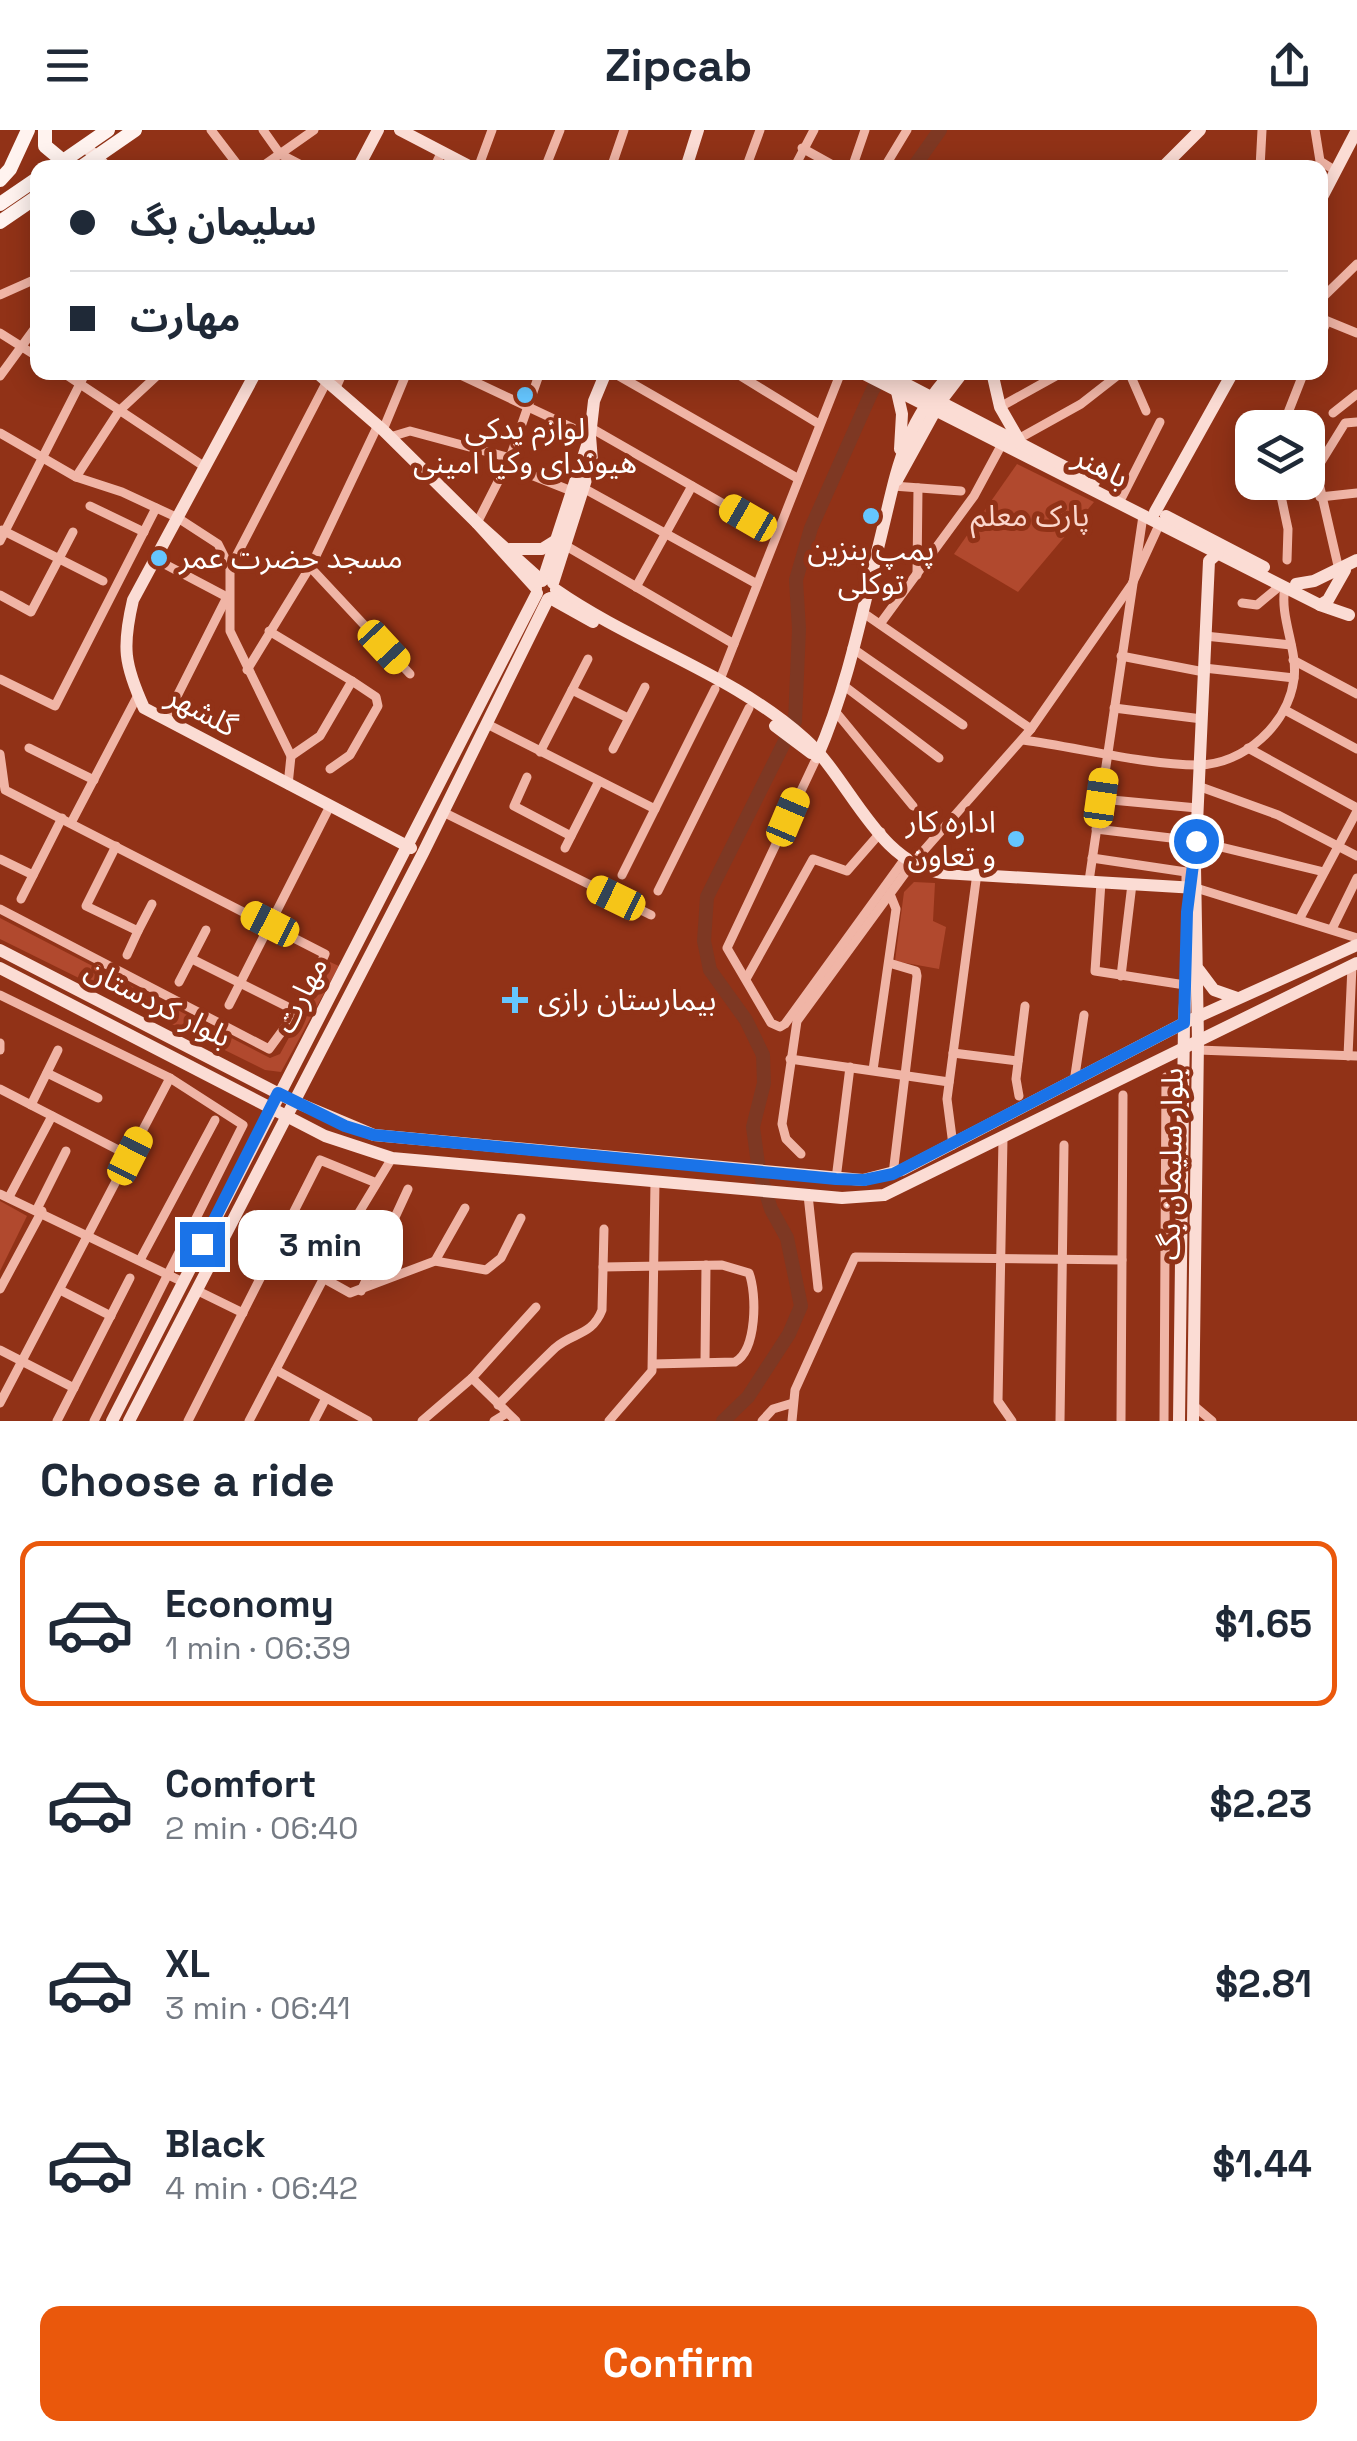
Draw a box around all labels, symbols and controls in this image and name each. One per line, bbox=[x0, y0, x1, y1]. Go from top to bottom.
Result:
text: Zipcab bbox=[605, 37, 752, 94]
icon: menu bbox=[40, 38, 95, 93]
icon: share bbox=[1262, 38, 1317, 93]
text: سلیمان بگ bbox=[130, 198, 317, 246]
text: مهارت bbox=[130, 294, 240, 342]
marker: لوازم یدکى هیونداى وکیا امینى bbox=[514, 384, 536, 406]
place label: لوازم یدکى هیونداى وکیا امینى bbox=[413, 409, 637, 482]
map controls bbox=[1235, 410, 1325, 500]
button: layers bbox=[1235, 410, 1325, 500]
street label: باهنر bbox=[1066, 436, 1135, 497]
car bbox=[715, 490, 781, 546]
park label: پارک معلم bbox=[971, 496, 1089, 539]
marker: پمپ بنزین توکلی bbox=[860, 505, 882, 527]
place label: پمپ بنزین توکلی bbox=[807, 530, 935, 603]
place label: مسجد حضرت عمر bbox=[178, 538, 403, 577]
marker: مسجد حضرت عمر bbox=[148, 547, 170, 569]
car bbox=[353, 615, 415, 679]
street label: گلشهر bbox=[160, 676, 245, 745]
car bbox=[1082, 766, 1120, 830]
car bbox=[762, 784, 814, 850]
place label: اداره کار و تعاون bbox=[905, 802, 996, 875]
route start bbox=[1174, 819, 1219, 864]
marker: اداره کار و تعاون bbox=[1005, 828, 1027, 850]
car bbox=[582, 871, 650, 925]
car bbox=[236, 897, 304, 951]
street label: بلوار کردستان bbox=[79, 949, 238, 1056]
street label: مهارت bbox=[265, 950, 336, 1039]
place label: بیمارستان رازی bbox=[538, 980, 716, 1019]
marker: بیمارستان رازی bbox=[502, 987, 528, 1013]
street label: بلوار سلیمان بگ bbox=[1149, 1067, 1192, 1261]
car bbox=[103, 1122, 157, 1190]
callout: 3 min bbox=[237, 1209, 402, 1279]
route end bbox=[180, 1222, 225, 1267]
text: 3 min bbox=[279, 1225, 362, 1265]
text: Choose a ride bbox=[40, 1452, 335, 1509]
icon: car bbox=[45, 1579, 135, 1669]
text: Economy bbox=[165, 1580, 334, 1628]
text: $1.65 bbox=[1215, 1600, 1312, 1648]
text: 1 min · 06:39 bbox=[165, 1628, 351, 1668]
icon: car bbox=[45, 1759, 135, 1849]
text: Comfort bbox=[165, 1760, 316, 1808]
text: $2.23 bbox=[1209, 1780, 1312, 1828]
text: 2 min · 06:40 bbox=[165, 1808, 359, 1848]
icon: car bbox=[45, 1939, 135, 2029]
text: XL bbox=[165, 1940, 210, 1988]
text: $2.81 bbox=[1215, 1960, 1312, 2008]
text: 3 min · 06:41 bbox=[165, 1988, 351, 2028]
icon: car bbox=[45, 2119, 135, 2209]
text: Black bbox=[165, 2120, 266, 2168]
text: $1.44 bbox=[1212, 2140, 1312, 2188]
text: 4 min · 06:42 bbox=[165, 2168, 358, 2208]
button: Confirm bbox=[40, 2306, 1317, 2421]

